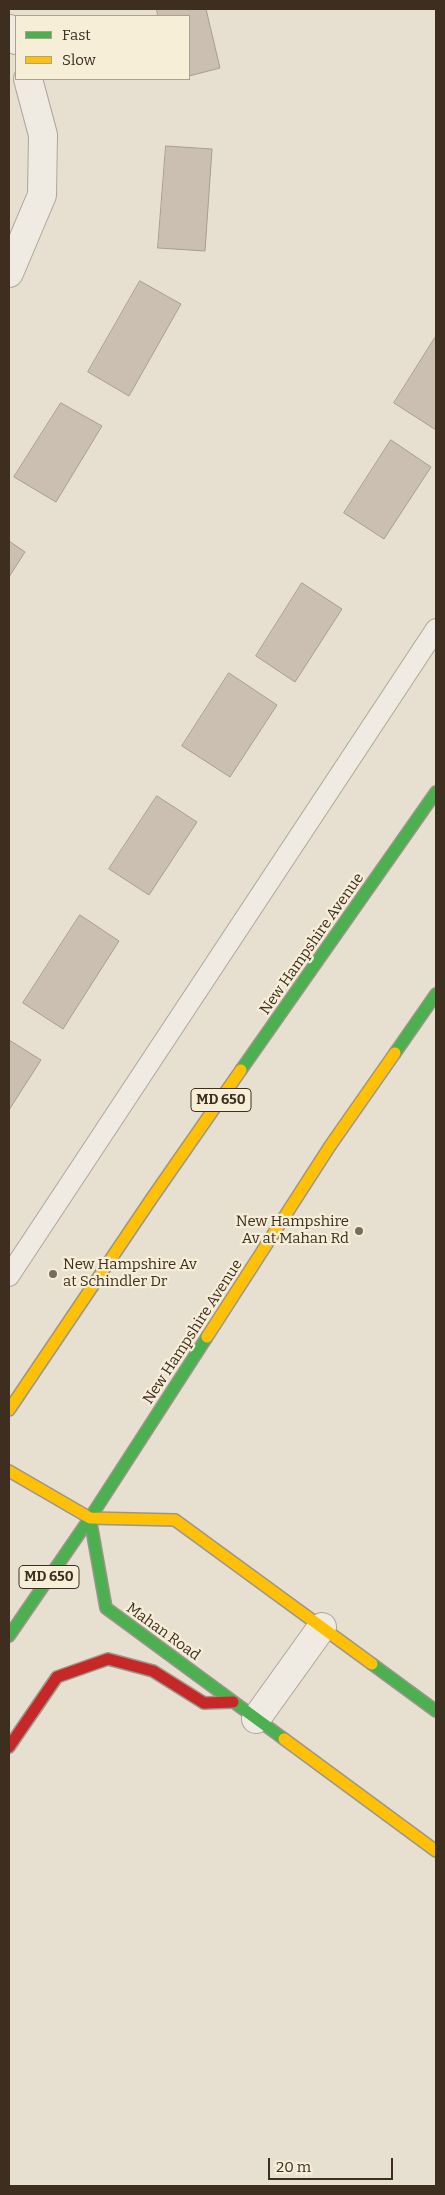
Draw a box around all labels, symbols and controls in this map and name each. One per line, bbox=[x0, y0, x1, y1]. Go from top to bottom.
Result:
legend bbox=[15, 15, 190, 80]
text: Fast bbox=[62, 26, 91, 44]
text: Slow bbox=[62, 51, 96, 69]
street label: New Hampshire Avenue bbox=[256, 870, 368, 1018]
road number: MD 650 bbox=[191, 1088, 251, 1112]
place label: New Hampshire Av at Mahan Rd bbox=[236, 1213, 349, 1248]
marker: New Hampshire Av at Mahan Rd bbox=[353, 1225, 365, 1237]
place label: New Hampshire Av at Schindler Dr bbox=[63, 1256, 197, 1291]
street label: New Hampshire Avenue bbox=[139, 1256, 247, 1408]
marker: New Hampshire Av at Schindler Dr bbox=[47, 1268, 59, 1280]
road number: MD 650 bbox=[19, 1565, 79, 1588]
street label: Mahan Road bbox=[123, 1599, 203, 1665]
scale bar bbox=[270, 2148, 395, 2180]
text: 20 m bbox=[276, 2158, 311, 2176]

